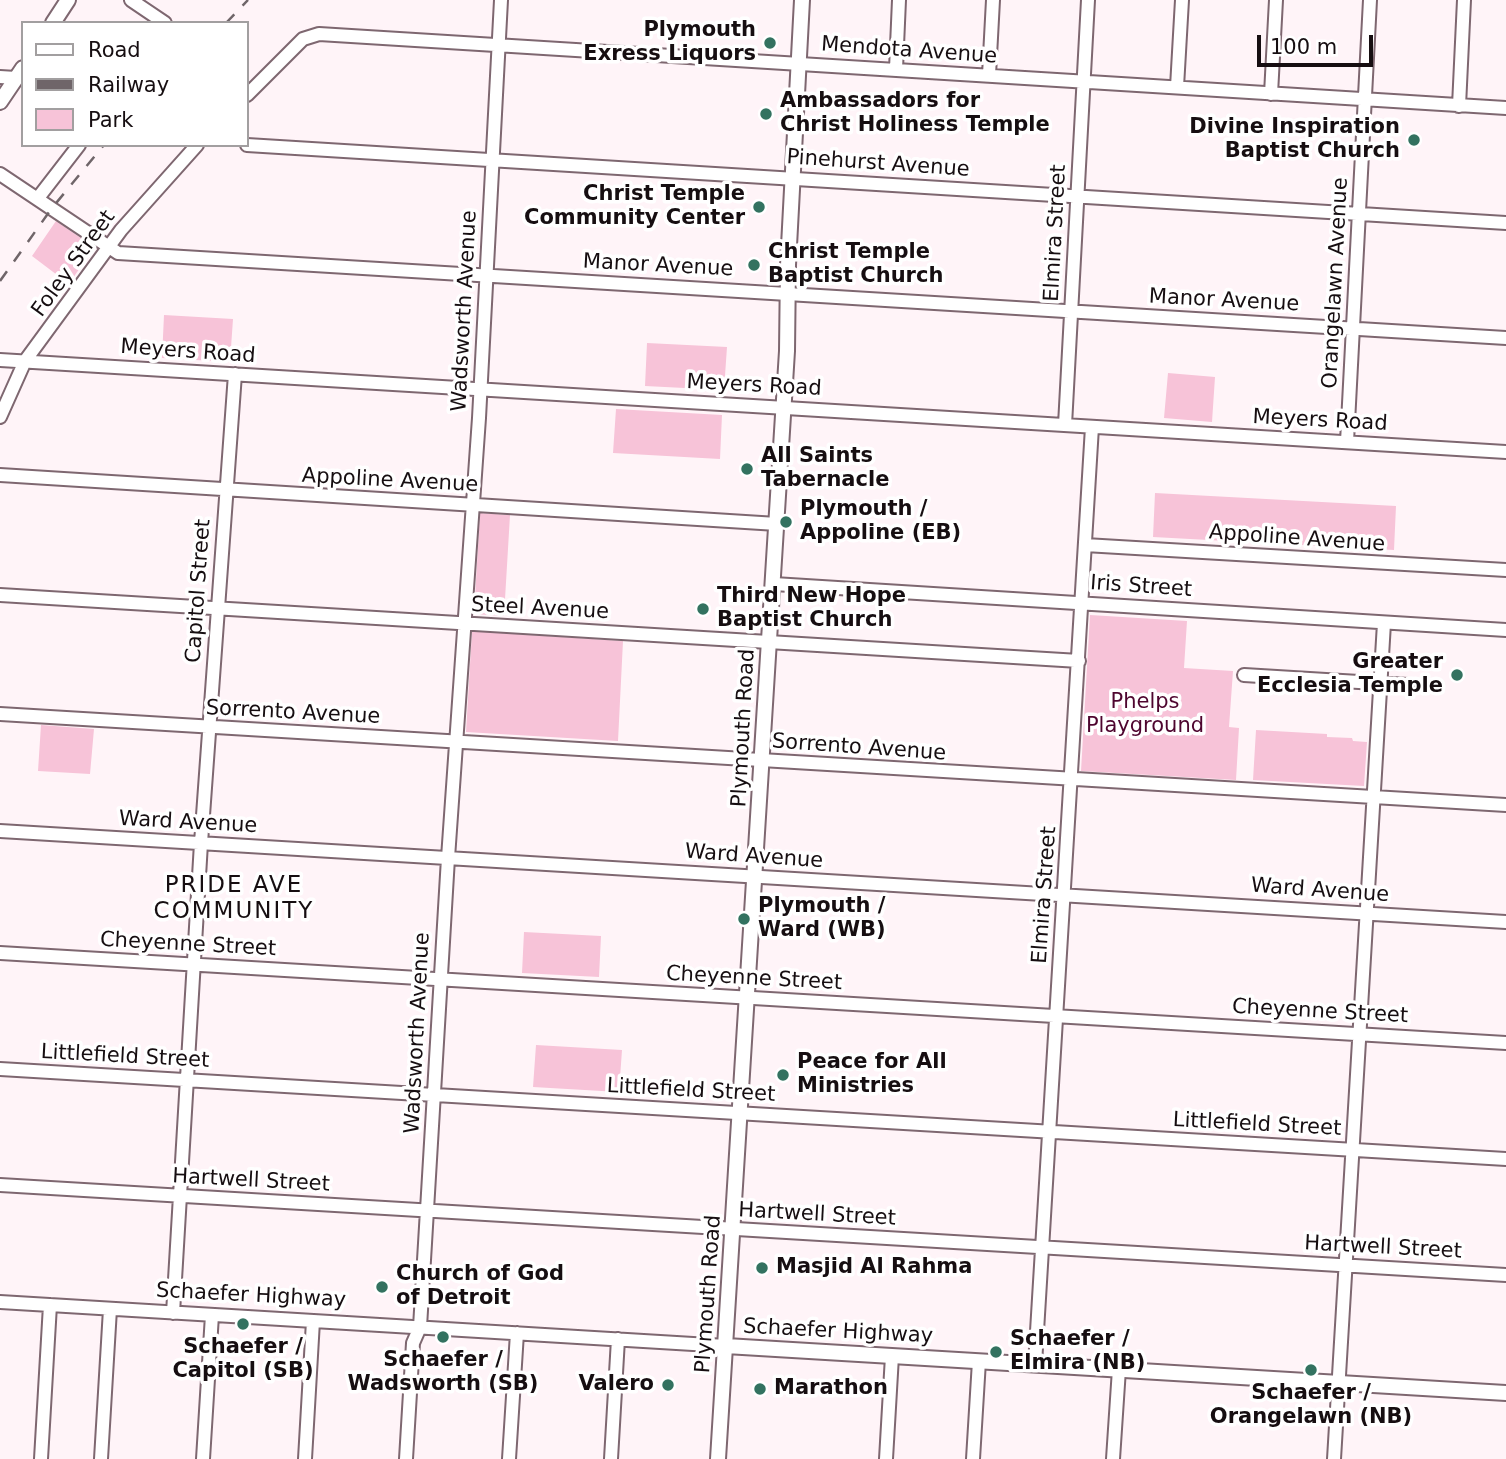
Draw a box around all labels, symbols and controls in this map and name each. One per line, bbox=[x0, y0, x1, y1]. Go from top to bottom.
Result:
place label: Plymouth Exress Liquors bbox=[583, 18, 756, 68]
legend bbox=[21, 21, 248, 147]
scale bar bbox=[1261, 21, 1376, 65]
street label: Mendota Avenue bbox=[820, 32, 998, 70]
marker: Plymouth Exress Liquors bbox=[762, 35, 778, 51]
text: 100 m bbox=[1270, 35, 1337, 59]
text: Road bbox=[88, 38, 141, 62]
text: Railway bbox=[88, 73, 169, 97]
place label: Ambassadors for Christ Holiness Temple bbox=[780, 89, 1050, 139]
marker: Ambassadors for Christ Holiness Temple bbox=[758, 106, 774, 122]
text: Park bbox=[88, 108, 133, 132]
place label: Divine Inspiration Baptist Church bbox=[1189, 115, 1400, 165]
marker: Divine Inspiration Baptist Church bbox=[1406, 132, 1422, 148]
street label: Pinehurst Avenue bbox=[786, 145, 970, 183]
street label: Elmira Street bbox=[1040, 164, 1072, 302]
street label: Orangelawn Avenue bbox=[1318, 177, 1354, 389]
place label: Christ Temple Community Center bbox=[524, 182, 745, 232]
marker: Christ Temple Community Center bbox=[751, 199, 767, 215]
street label: Foley Street bbox=[27, 206, 121, 322]
street label: Wadsworth Avenue bbox=[447, 210, 483, 412]
place label: Christ Temple Baptist Church bbox=[768, 240, 943, 290]
street label: Manor Avenue bbox=[582, 249, 734, 283]
marker: Christ Temple Baptist Church bbox=[746, 257, 762, 273]
street label: Manor Avenue bbox=[1148, 284, 1300, 318]
street label: Meyers Road bbox=[120, 335, 256, 369]
street label: Meyers Road bbox=[686, 370, 822, 402]
street label: Meyers Road bbox=[1252, 405, 1388, 437]
place label: All Saints Tabernacle bbox=[761, 444, 889, 494]
marker: All Saints Tabernacle bbox=[739, 461, 755, 477]
street label: Appoline Avenue bbox=[301, 464, 479, 498]
place label: Plymouth / Appoline (EB) bbox=[800, 497, 961, 547]
marker: Plymouth / Appoline (EB) bbox=[778, 514, 794, 530]
street label: Capitol Street bbox=[181, 518, 217, 664]
street label: Appoline Avenue bbox=[1208, 520, 1386, 558]
street label: Iris Street bbox=[1089, 571, 1193, 603]
place label: Third New Hope Baptist Church bbox=[717, 584, 906, 634]
street label: Steel Avenue bbox=[470, 593, 610, 625]
marker: Third New Hope Baptist Church bbox=[695, 601, 711, 617]
street label: Plymouth Road bbox=[727, 648, 761, 808]
place label: Greater Ecclesia Temple bbox=[1257, 650, 1443, 700]
marker: Greater Ecclesia Temple bbox=[1449, 667, 1465, 683]
park label: Phelps Playground bbox=[1086, 690, 1204, 740]
street label: Sorrento Avenue bbox=[205, 696, 381, 730]
street label: Sorrento Avenue bbox=[771, 729, 947, 767]
street label: Ward Avenue bbox=[118, 807, 258, 839]
street label: Elmira Street bbox=[1028, 826, 1062, 964]
street label: Ward Avenue bbox=[684, 840, 824, 874]
district label: PRIDE AVE COMMUNITY bbox=[155, 872, 313, 926]
street label: Ward Avenue bbox=[1250, 874, 1390, 908]
place label: Plymouth / Ward (WB) bbox=[758, 894, 886, 944]
marker: Plymouth / Ward (WB) bbox=[736, 911, 752, 927]
street label: Cheyenne Street bbox=[99, 928, 277, 962]
street label: Wadsworth Avenue bbox=[400, 932, 436, 1134]
street label: Cheyenne Street bbox=[665, 962, 843, 996]
street label: Cheyenne Street bbox=[1231, 995, 1409, 1029]
street label: Littlefield Street bbox=[40, 1040, 210, 1074]
place label: Peace for All Ministries bbox=[797, 1050, 947, 1100]
marker: Peace for All Ministries bbox=[775, 1067, 791, 1083]
street label: Littlefield Street bbox=[606, 1074, 776, 1108]
street label: Littlefield Street bbox=[1172, 1108, 1342, 1142]
street label: Hartwell Street bbox=[172, 1164, 330, 1198]
street label: Hartwell Street bbox=[738, 1198, 896, 1232]
street label: Plymouth Road bbox=[691, 1214, 727, 1374]
street label: Hartwell Street bbox=[1304, 1231, 1462, 1265]
place label: Masjid Al Rahma bbox=[776, 1255, 972, 1281]
marker: Masjid Al Rahma bbox=[754, 1260, 770, 1276]
place label: Church of God of Detroit bbox=[396, 1262, 564, 1312]
street label: Schaefer Highway bbox=[155, 1278, 347, 1314]
marker: Church of God of Detroit bbox=[374, 1279, 390, 1295]
street label: Schaefer Highway bbox=[742, 1314, 934, 1350]
marker: Schaefer / Capitol (SB) bbox=[235, 1316, 251, 1332]
place label: Schaefer / Elmira (NB) bbox=[1010, 1327, 1145, 1377]
marker: Schaefer / Wadsworth (SB) bbox=[435, 1329, 451, 1345]
place label: Schaefer / Capitol (SB) bbox=[172, 1335, 314, 1385]
marker: Schaefer / Elmira (NB) bbox=[988, 1344, 1004, 1360]
place label: Schaefer / Wadsworth (SB) bbox=[348, 1348, 538, 1398]
marker: Schaefer / Orangelawn (NB) bbox=[1303, 1362, 1319, 1378]
place label: Valero bbox=[579, 1372, 654, 1398]
place label: Marathon bbox=[774, 1376, 888, 1402]
marker: Valero bbox=[660, 1377, 676, 1393]
marker: Marathon bbox=[752, 1381, 768, 1397]
place label: Schaefer / Orangelawn (NB) bbox=[1210, 1381, 1412, 1431]

